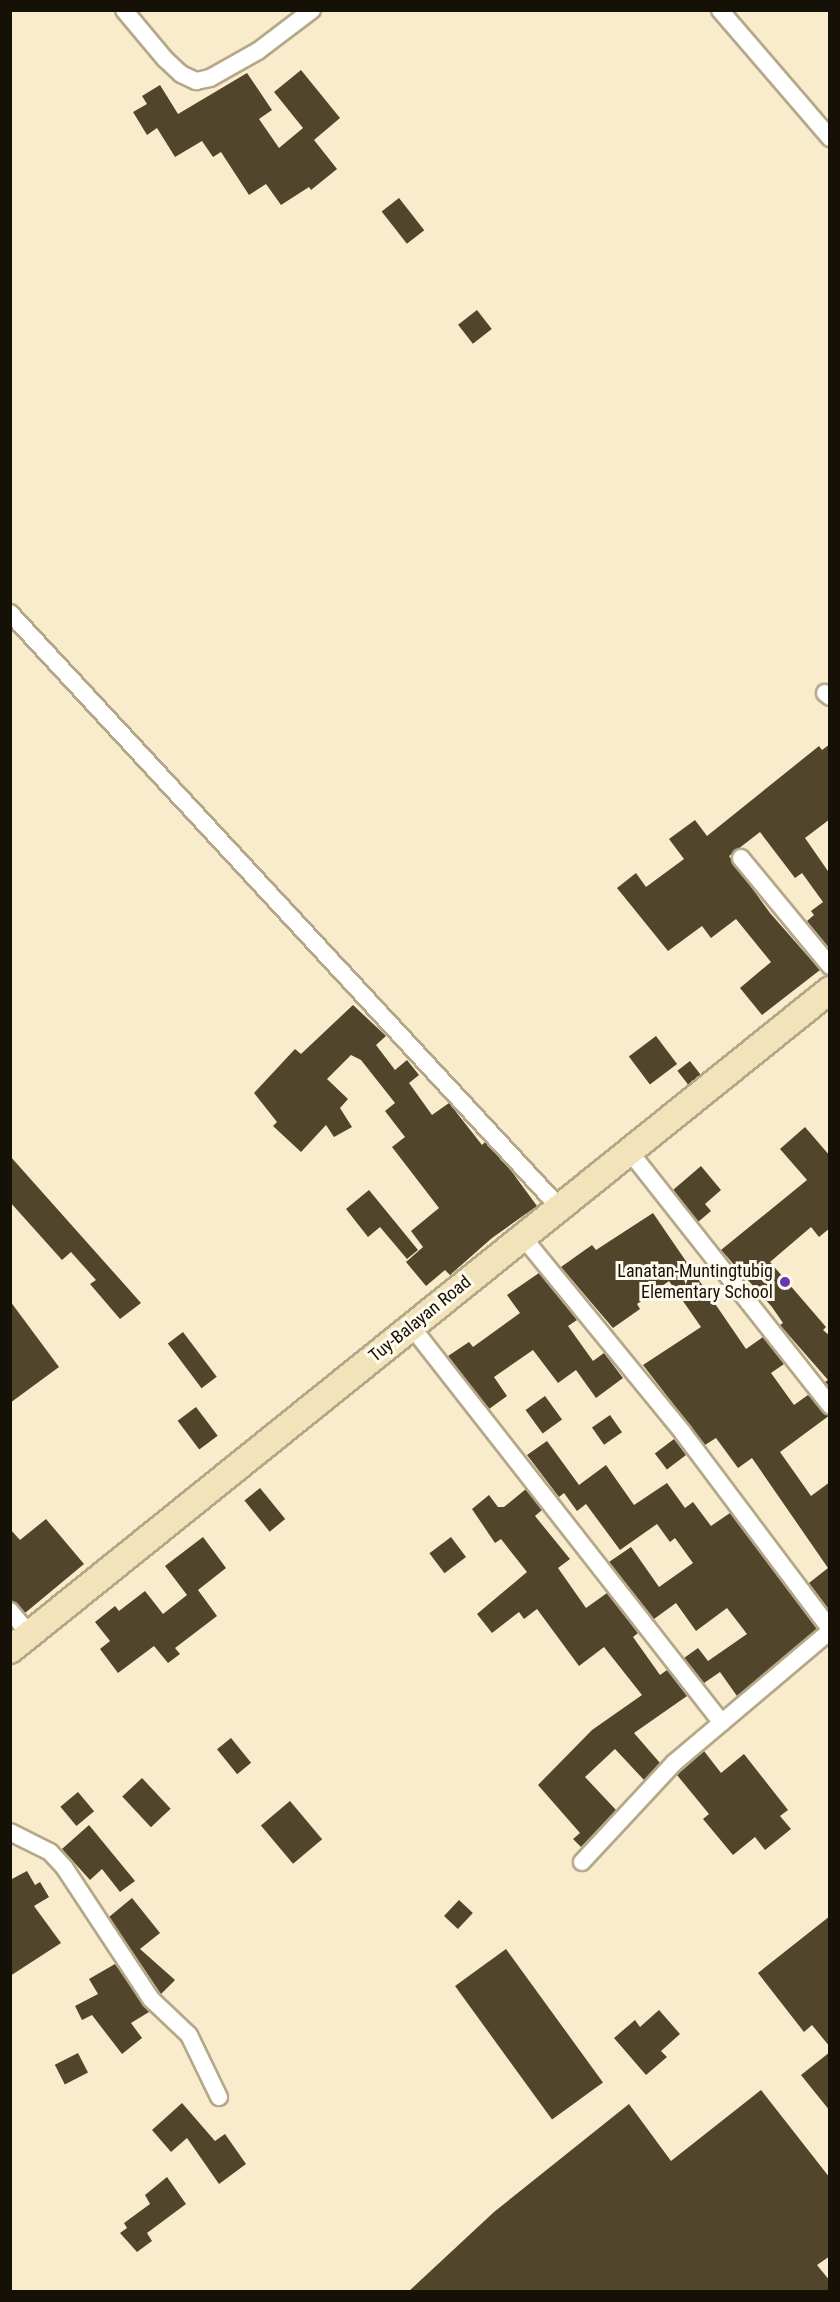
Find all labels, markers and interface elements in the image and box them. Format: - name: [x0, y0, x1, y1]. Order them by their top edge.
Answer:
- place label: Lanatan-Muntingtubig Elementary School: [617, 1261, 773, 1304]
- street label: Tuy-Balayan Road: [365, 1271, 475, 1367]
- marker: Lanatan-Muntingtubig Elementary School: [778, 1275, 792, 1289]

